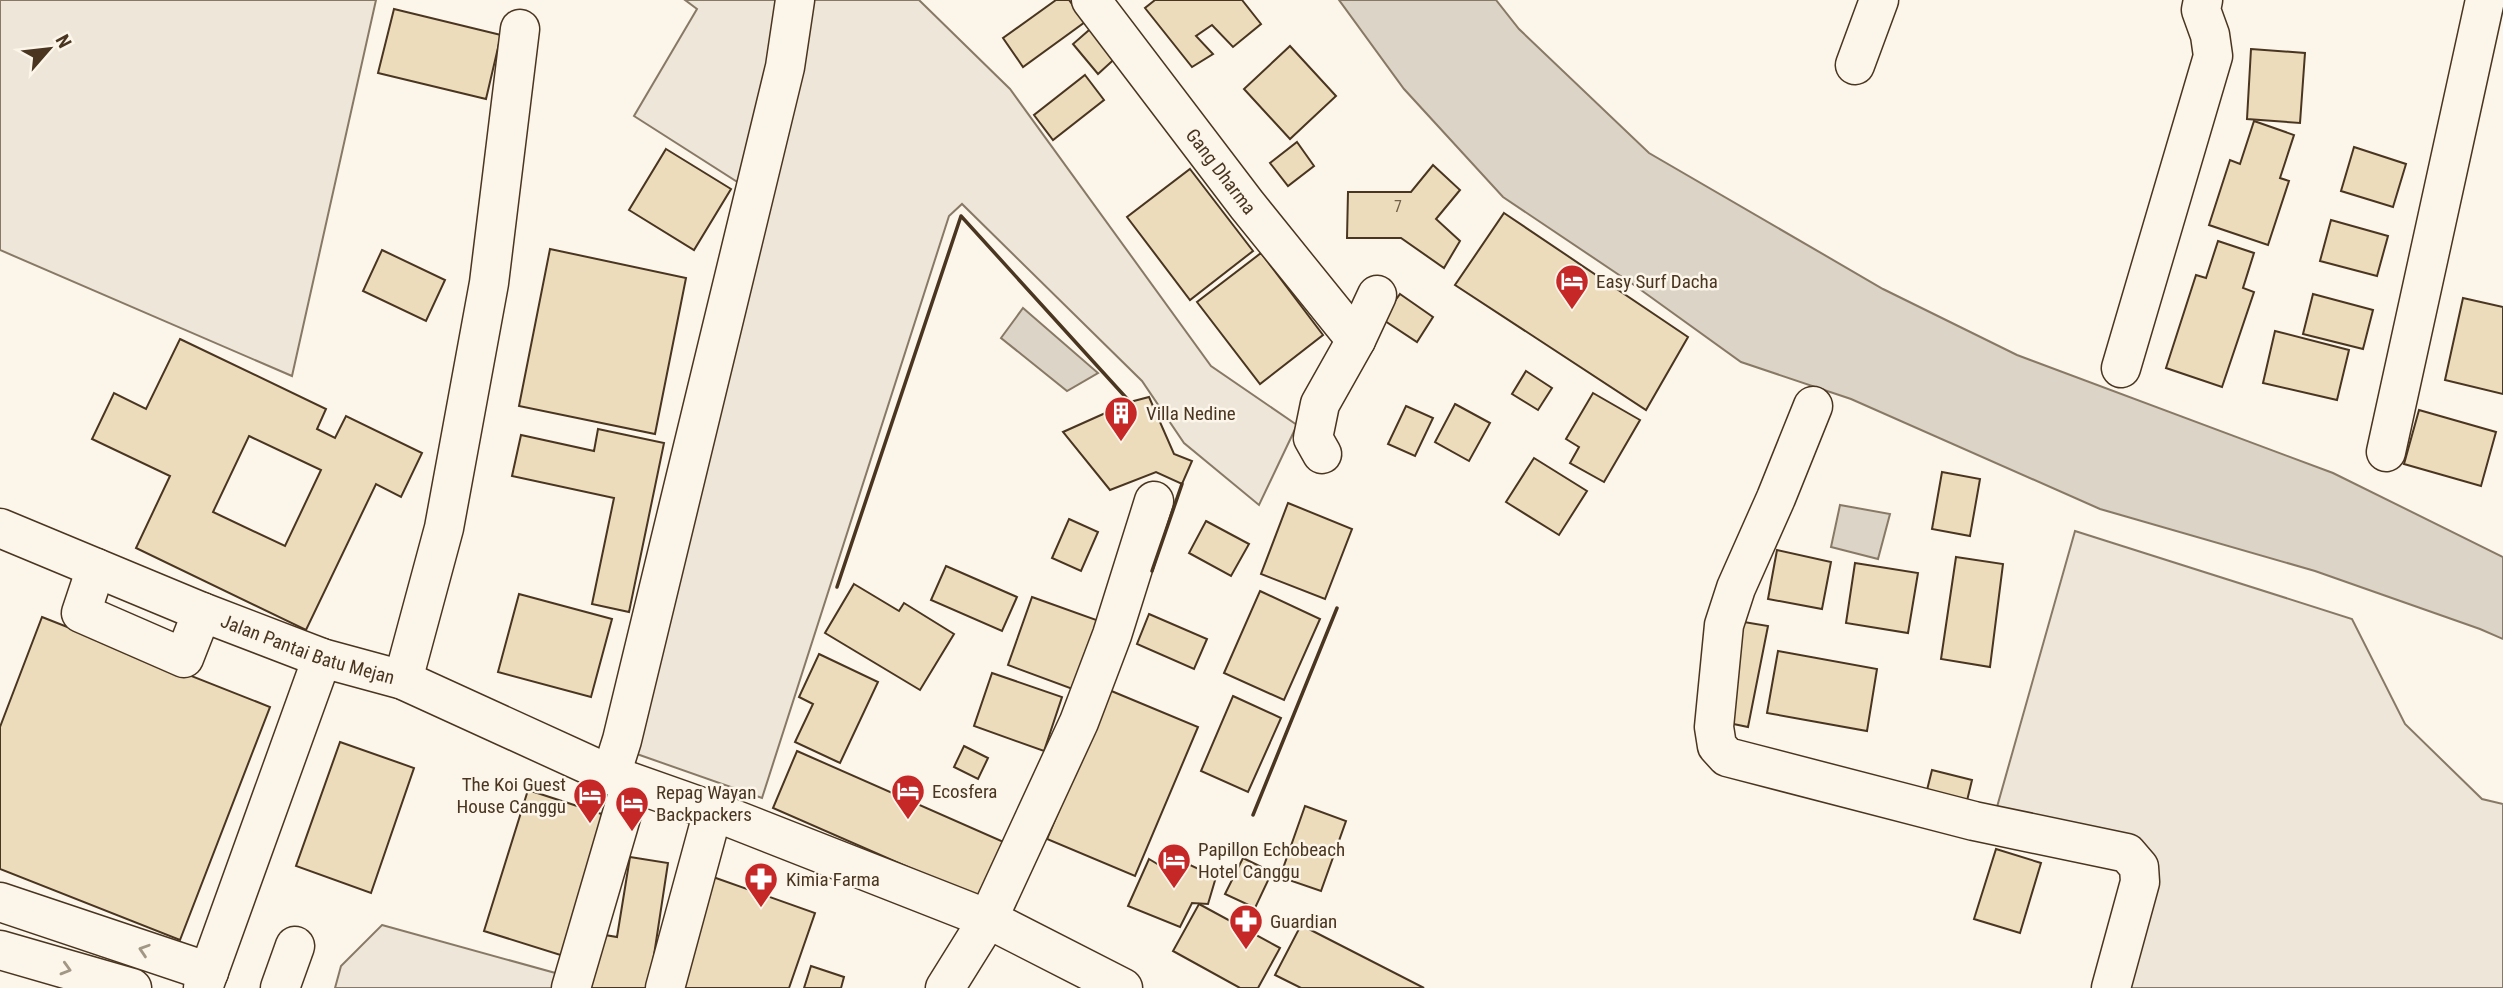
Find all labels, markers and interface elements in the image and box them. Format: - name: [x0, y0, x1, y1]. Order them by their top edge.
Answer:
- north arrow: [14, 14, 84, 84]
- text: N: [51, 31, 76, 52]
- street label: Gang Dharma: [1181, 124, 1261, 219]
- house number: 7: [1394, 197, 1402, 216]
- hotel icon: Easy Surf Dacha: [1553, 262, 1591, 311]
- place label: Easy Surf Dacha: [1596, 270, 1718, 293]
- building icon: Villa Nedine: [1102, 394, 1140, 443]
- place label: Villa Nedine: [1146, 402, 1236, 425]
- street label: Jalan Pantai Batu Mejan: [217, 609, 397, 689]
- hotel icon: Ecosfera: [889, 772, 927, 821]
- place label: The Koi Guest House Canggu: [457, 773, 566, 818]
- hotel icon: The Koi Guest House Canggu: [571, 776, 609, 825]
- place label: Ecosfera: [932, 780, 997, 803]
- place label: Repag Wayan Backpackers: [656, 781, 756, 826]
- hotel icon: Repag Wayan Backpackers: [613, 784, 651, 833]
- place label: Papillon Echobeach Hotel Canggu: [1198, 838, 1345, 883]
- hotel icon: Papillon Echobeach Hotel Canggu: [1155, 841, 1193, 890]
- pharmacy icon: Kimia Farma: [742, 860, 780, 909]
- place label: Kimia Farma: [786, 868, 880, 891]
- pharmacy icon: Guardian: [1227, 902, 1265, 951]
- place label: Guardian: [1270, 910, 1337, 933]
- one-way arrow: [139, 944, 151, 958]
- one-way arrow: [59, 960, 71, 975]

